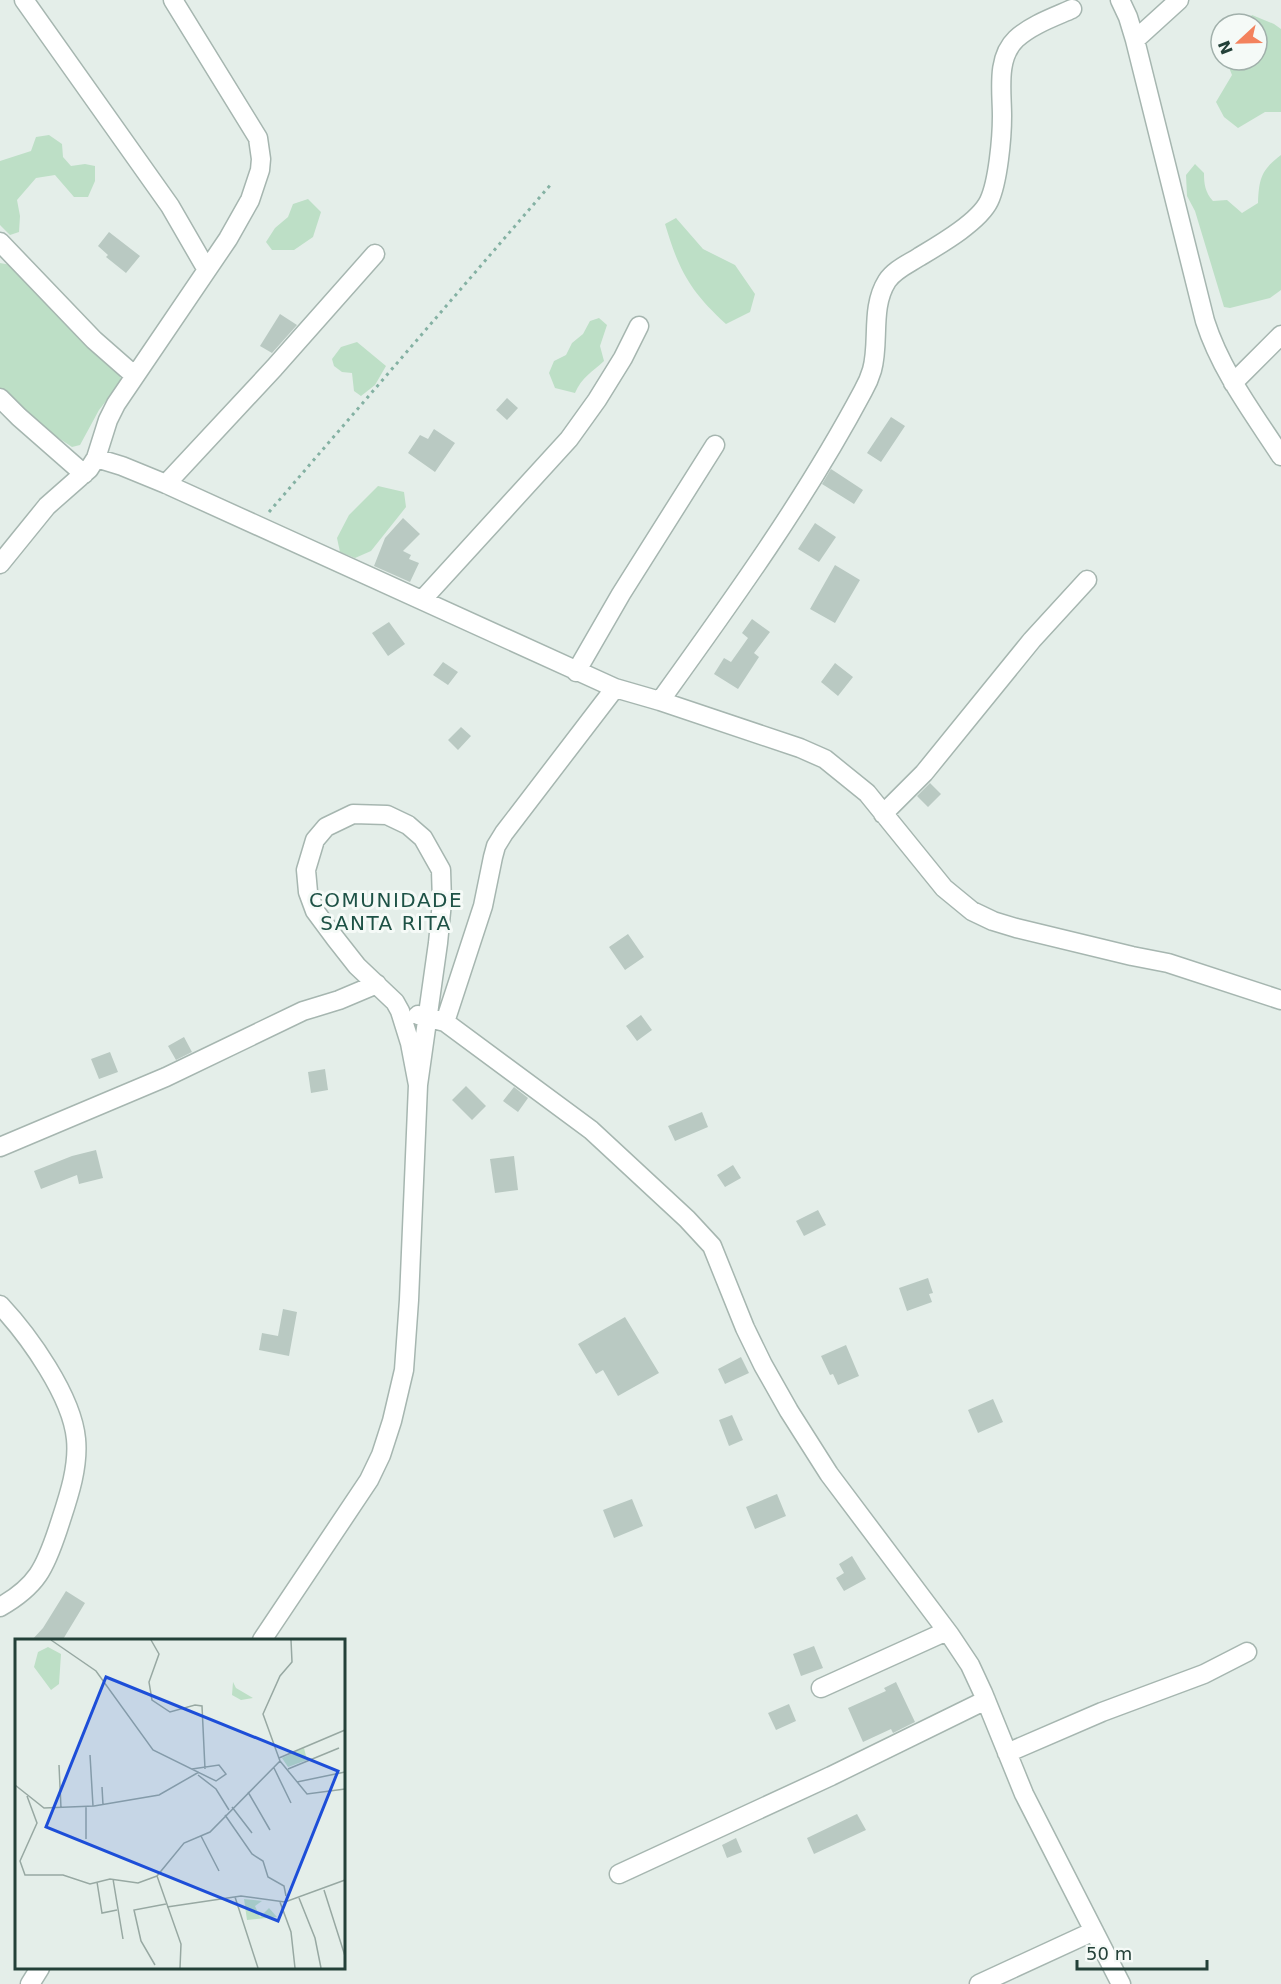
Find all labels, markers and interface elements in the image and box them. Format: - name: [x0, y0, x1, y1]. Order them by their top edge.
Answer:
- north arrow: [1209, 12, 1269, 72]
- text: N: [1214, 38, 1237, 57]
- district label: COMUNIDADE SANTA RITA: [309, 888, 463, 935]
- inset map: [15, 1639, 345, 1969]
- scale bar: [1077, 1933, 1208, 1971]
- text: 50 m: [1086, 1943, 1132, 1964]

